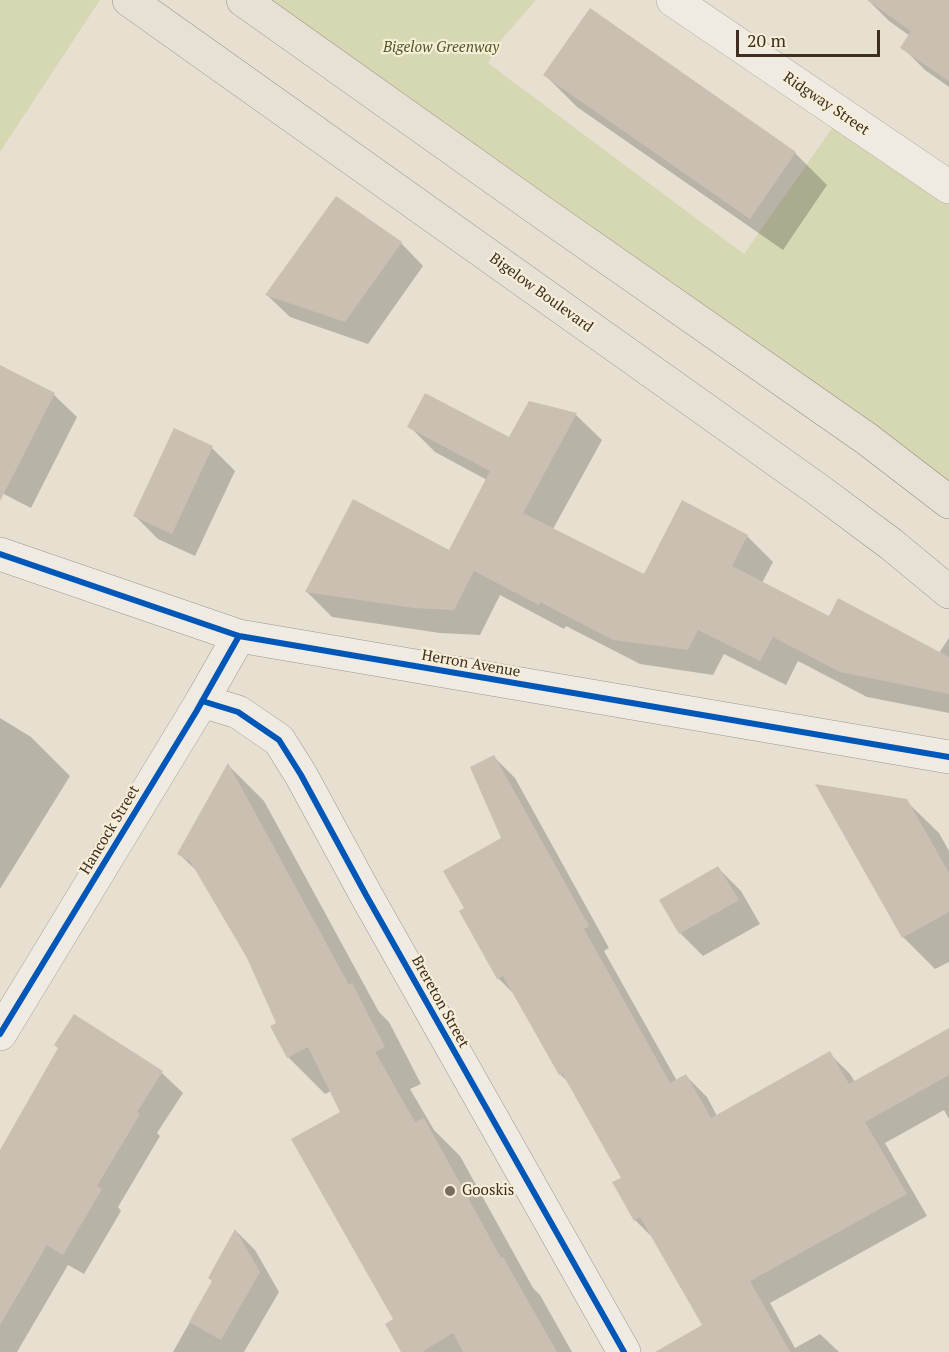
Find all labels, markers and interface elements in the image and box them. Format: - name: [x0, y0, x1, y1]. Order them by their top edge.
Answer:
- scale bar: [739, 18, 883, 56]
- text: 20 m: [747, 28, 786, 52]
- park label: Bigelow Greenway: [383, 39, 499, 57]
- street label: Ridgway Street: [780, 69, 872, 139]
- street label: Bigelow Boulevard: [486, 249, 596, 337]
- street label: Herron Avenue: [420, 646, 522, 682]
- street label: Hancock Street: [76, 782, 144, 878]
- street label: Brereton Street: [407, 953, 473, 1051]
- place label: Gooskis: [462, 1182, 514, 1200]
- marker: Gooskis: [443, 1184, 457, 1198]

